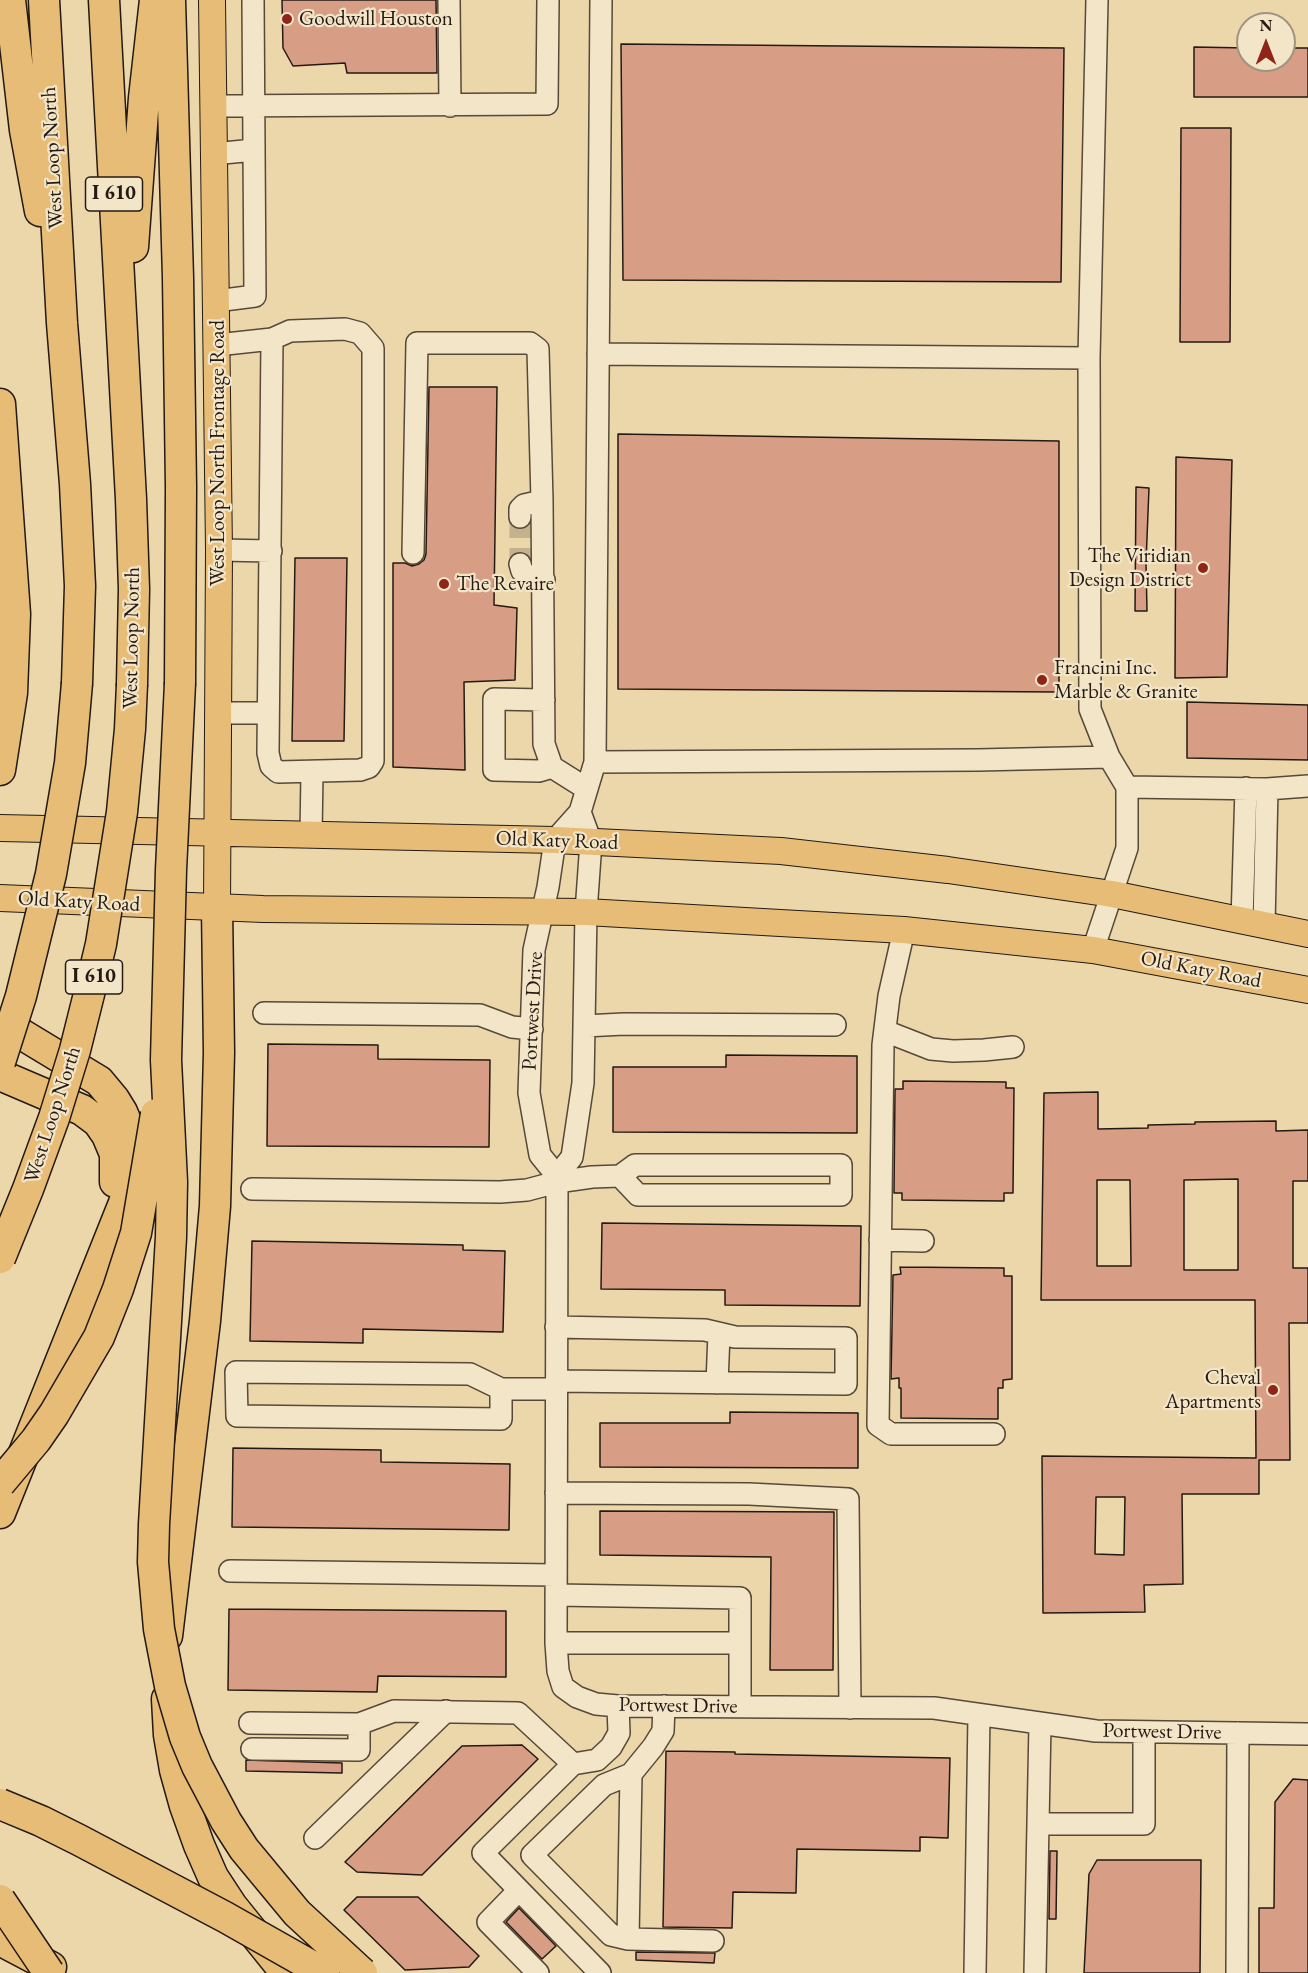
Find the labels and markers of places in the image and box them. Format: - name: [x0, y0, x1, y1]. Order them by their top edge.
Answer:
- place label: Goodwill Houston: [299, 6, 453, 32]
- marker: Goodwill Houston: [280, 12, 294, 26]
- place label: The Viridian Design District: [1069, 543, 1191, 593]
- marker: The Viridian Design District: [1196, 561, 1210, 575]
- place label: The Revaire: [456, 571, 554, 597]
- marker: The Revaire: [437, 577, 451, 591]
- place label: Francini Inc. Marble & Granite: [1054, 655, 1198, 705]
- marker: Francini Inc. Marble & Granite: [1035, 673, 1049, 687]
- place label: Cheval Apartments: [1165, 1365, 1261, 1415]
- marker: Cheval Apartments: [1266, 1383, 1280, 1397]

